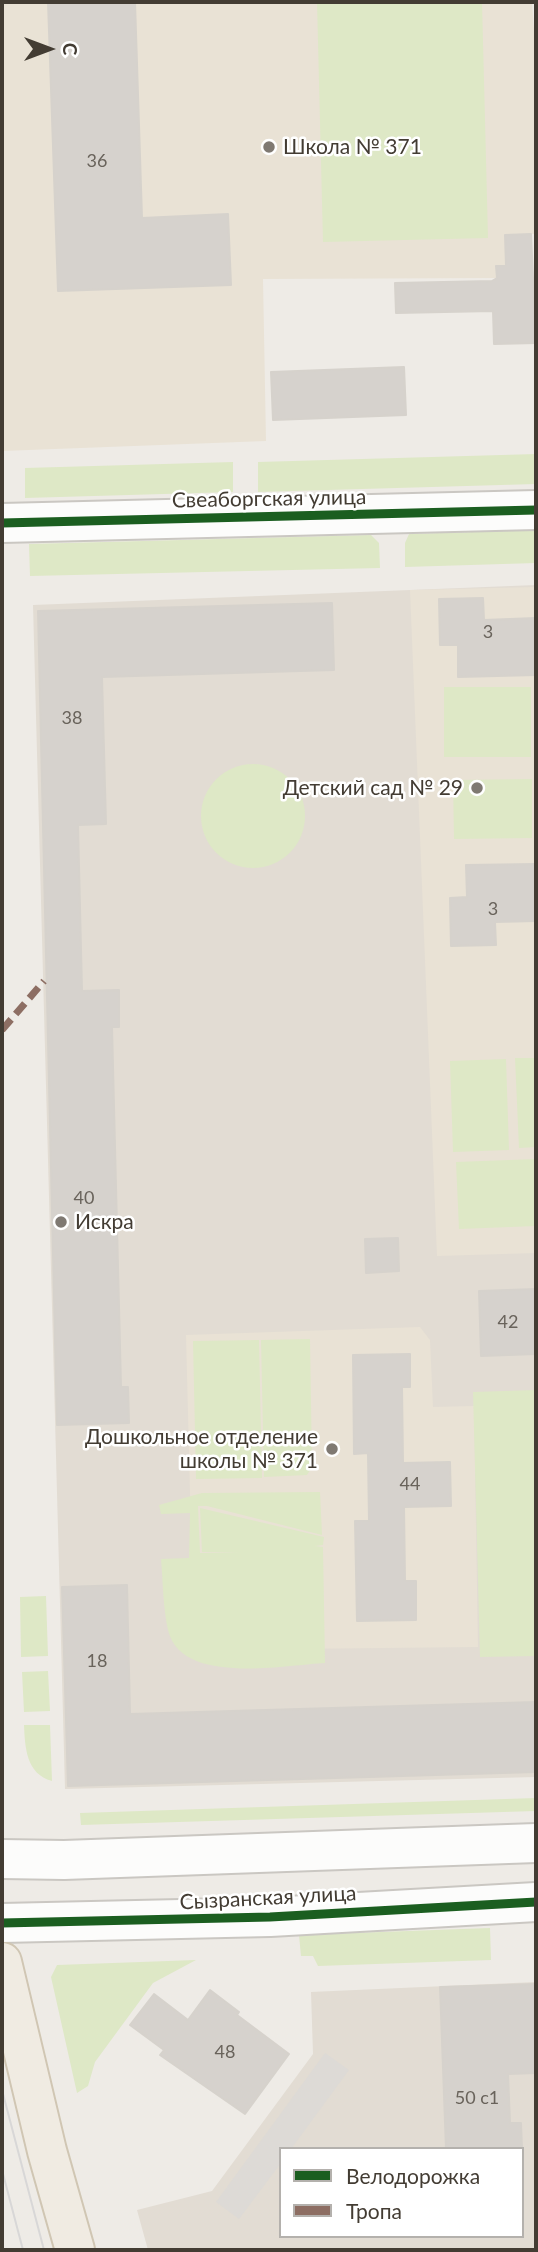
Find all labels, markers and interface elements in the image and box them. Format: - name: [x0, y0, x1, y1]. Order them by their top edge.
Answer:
- north arrow: [14, 14, 84, 84]
- text: С: [59, 43, 82, 55]
- place label: Школа № 371: [283, 134, 422, 160]
- marker: Школа № 371: [261, 139, 277, 155]
- house number: 36: [87, 150, 107, 172]
- street label: Свеаборгская улица: [172, 485, 366, 513]
- house number: 3: [483, 621, 493, 643]
- house number: 38: [62, 707, 82, 729]
- place label: Детский сад № 29: [283, 775, 463, 801]
- marker: Детский сад № 29: [469, 780, 485, 796]
- house number: 3: [488, 898, 498, 920]
- house number: 40: [74, 1187, 94, 1209]
- place label: Искра: [75, 1209, 134, 1235]
- marker: Искра: [53, 1214, 69, 1230]
- house number: 42: [498, 1311, 518, 1333]
- place label: Дошкольное отделение школы № 371: [85, 1424, 318, 1474]
- marker: Дошкольное отделение школы № 371: [324, 1441, 340, 1457]
- house number: 44: [400, 1473, 420, 1495]
- house number: 18: [87, 1650, 107, 1672]
- street label: Сызранская улица: [179, 1881, 357, 1915]
- house number: 48: [215, 2041, 235, 2063]
- house number: 50 с1: [455, 2087, 499, 2109]
- legend: [279, 2147, 524, 2238]
- text: Велодорожка: [346, 2163, 480, 2188]
- text: Тропа: [346, 2198, 402, 2223]

